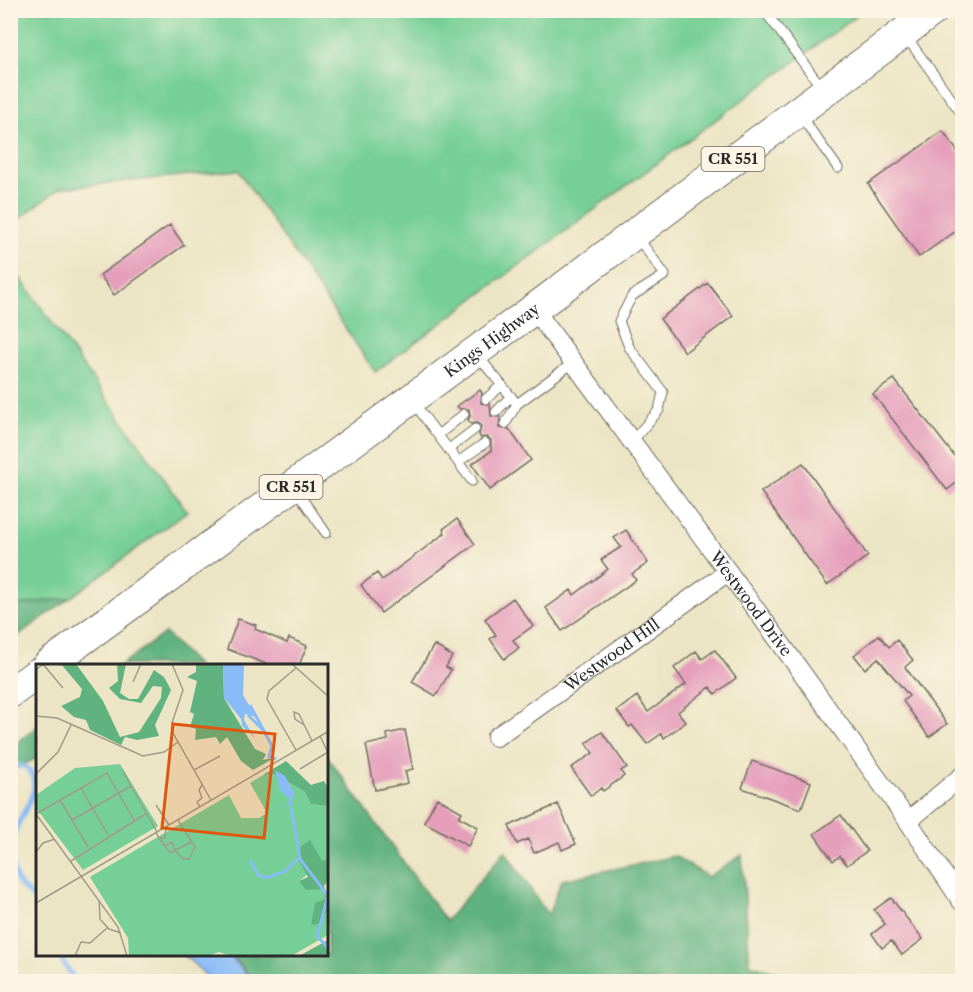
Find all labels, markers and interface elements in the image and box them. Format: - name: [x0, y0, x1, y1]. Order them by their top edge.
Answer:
- road number: CR 551: [702, 147, 764, 171]
- street label: Kings Highway: [440, 298, 544, 382]
- road number: CR 551: [260, 475, 322, 499]
- street label: Westwood Drive: [705, 546, 797, 660]
- street label: Westwood Hill: [559, 614, 663, 696]
- inset map: [36, 664, 328, 956]

